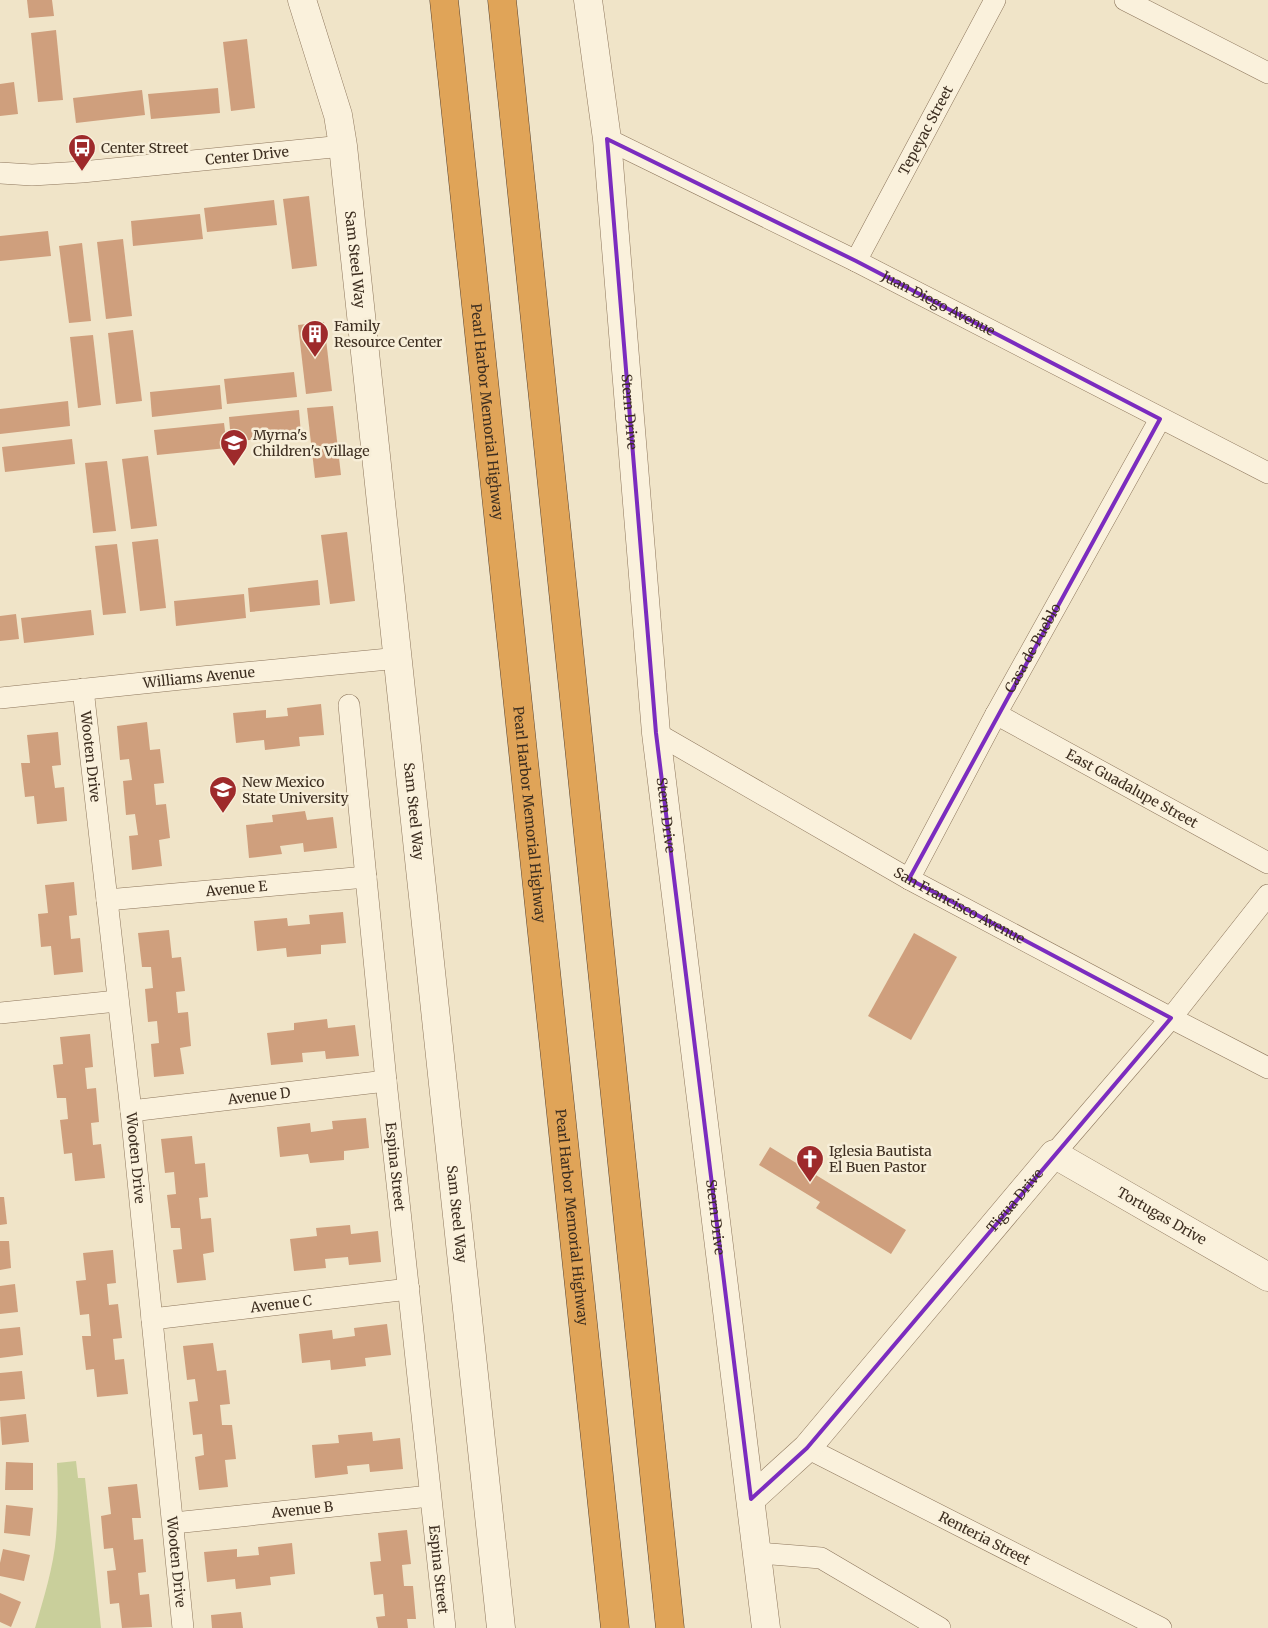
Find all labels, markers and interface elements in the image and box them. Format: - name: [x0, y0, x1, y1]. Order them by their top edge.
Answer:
- street label: Tepeyac Street: [894, 82, 957, 178]
- bus stop icon: Center Street: [67, 133, 97, 172]
- place label: Center Street: [101, 139, 189, 157]
- street label: Center Drive: [204, 142, 290, 169]
- street label: Sam Steel Way: [341, 210, 369, 310]
- street label: Juan Diego Avenue: [878, 266, 998, 340]
- street label: Pearl Harbor Memorial Highway: [467, 303, 508, 522]
- place label: Family Resource Center: [334, 317, 442, 351]
- building icon: Family Resource Center: [300, 319, 330, 358]
- street label: Stern Drive: [617, 373, 642, 450]
- place label: Myrna's Children's Village: [253, 426, 369, 460]
- school or university icon: Myrna's Children's Village: [219, 428, 249, 467]
- street label: Casa de Pueblo: [1001, 600, 1065, 696]
- street label: Williams Avenue: [141, 663, 256, 692]
- street label: Pearl Harbor Memorial Highway: [509, 705, 550, 925]
- street label: Wooten Drive: [76, 709, 105, 803]
- street label: East Guadalupe Street: [1063, 745, 1202, 832]
- street label: Sam Steel Way: [400, 762, 428, 862]
- place label: New Mexico State University: [242, 773, 350, 807]
- school or university icon: New Mexico State University: [208, 775, 238, 814]
- street label: Stern Drive: [653, 776, 680, 854]
- street label: San Francisco Avenue: [891, 863, 1028, 948]
- street label: Avenue E: [204, 877, 268, 900]
- street label: Avenue D: [226, 1083, 292, 1109]
- street label: Pearl Harbor Memorial Highway: [552, 1108, 592, 1327]
- street label: Wooten Drive: [122, 1111, 149, 1204]
- street label: Espina Street: [382, 1121, 409, 1213]
- place label: Iglesia Bautista El Buen Pastor: [829, 1142, 932, 1176]
- church icon: Iglesia Bautista El Buen Pastor: [795, 1144, 825, 1183]
- street label: Sam Steel Way: [443, 1164, 471, 1265]
- street label: Tigua Drive: [983, 1165, 1047, 1236]
- street label: Stern Drive: [702, 1178, 729, 1256]
- street label: Tortugas Drive: [1114, 1183, 1210, 1249]
- street label: Avenue C: [248, 1291, 313, 1317]
- street label: Avenue B: [270, 1497, 334, 1522]
- street label: Renteria Street: [936, 1507, 1034, 1569]
- street label: Wooten Drive: [163, 1515, 190, 1608]
- street label: Espina Street: [425, 1524, 452, 1615]

